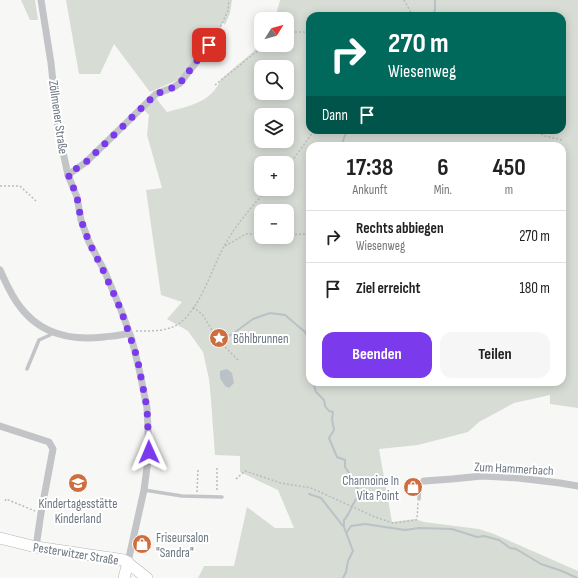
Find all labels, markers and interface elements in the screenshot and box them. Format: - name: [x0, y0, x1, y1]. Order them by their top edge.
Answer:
- north arrow: [254, 12, 294, 52]
- map controls: [254, 12, 294, 244]
- text: 270 m: [388, 27, 449, 60]
- pin: [192, 28, 226, 62]
- icon: right: [322, 28, 374, 80]
- icon: arrive: [198, 34, 220, 56]
- button: search: [254, 60, 294, 100]
- text: Wiesenweg: [388, 61, 456, 82]
- street label: Zöllmener Straße: [45, 79, 71, 155]
- icon: arrive: [356, 104, 378, 126]
- text: Dann: [322, 106, 348, 125]
- button: layers: [254, 108, 294, 148]
- text: 17:38: [346, 153, 393, 182]
- text: 6: [437, 153, 449, 182]
- text: 450: [492, 153, 526, 182]
- button: +: [254, 156, 294, 196]
- text: Ankunft: [352, 182, 387, 198]
- text: Min.: [434, 182, 452, 198]
- text: m: [505, 182, 513, 198]
- button: −: [254, 204, 294, 244]
- text: Rechts abbiegen: [356, 219, 444, 238]
- icon: right: [322, 226, 344, 248]
- text: 270 m: [519, 227, 550, 246]
- text: Wiesenweg: [356, 238, 405, 254]
- icon: arrive: [322, 278, 344, 300]
- text: Ziel erreicht: [356, 279, 420, 298]
- text: 180 m: [519, 279, 550, 298]
- place icon: Böhlbrunnen: [208, 327, 230, 349]
- place label: Böhlbrunnen: [233, 331, 289, 347]
- button: Beenden: [322, 332, 432, 378]
- button: Teilen: [440, 332, 550, 378]
- position arrow: [128, 431, 170, 473]
- street label: Zum Hammerbach: [474, 459, 554, 479]
- school or university icon: Kindertagesstätte Kinderland: [67, 472, 89, 494]
- place label: Channoine In Vita Point: [342, 473, 399, 504]
- shop icon: Channoine In Vita Point: [402, 476, 424, 498]
- place label: Kindertagesstätte Kinderland: [39, 496, 117, 527]
- place label: Friseursalon "Sandra": [156, 530, 209, 561]
- shop icon: Friseursalon "Sandra": [131, 533, 153, 555]
- street label: Pesterwitzer Straße: [32, 539, 120, 569]

